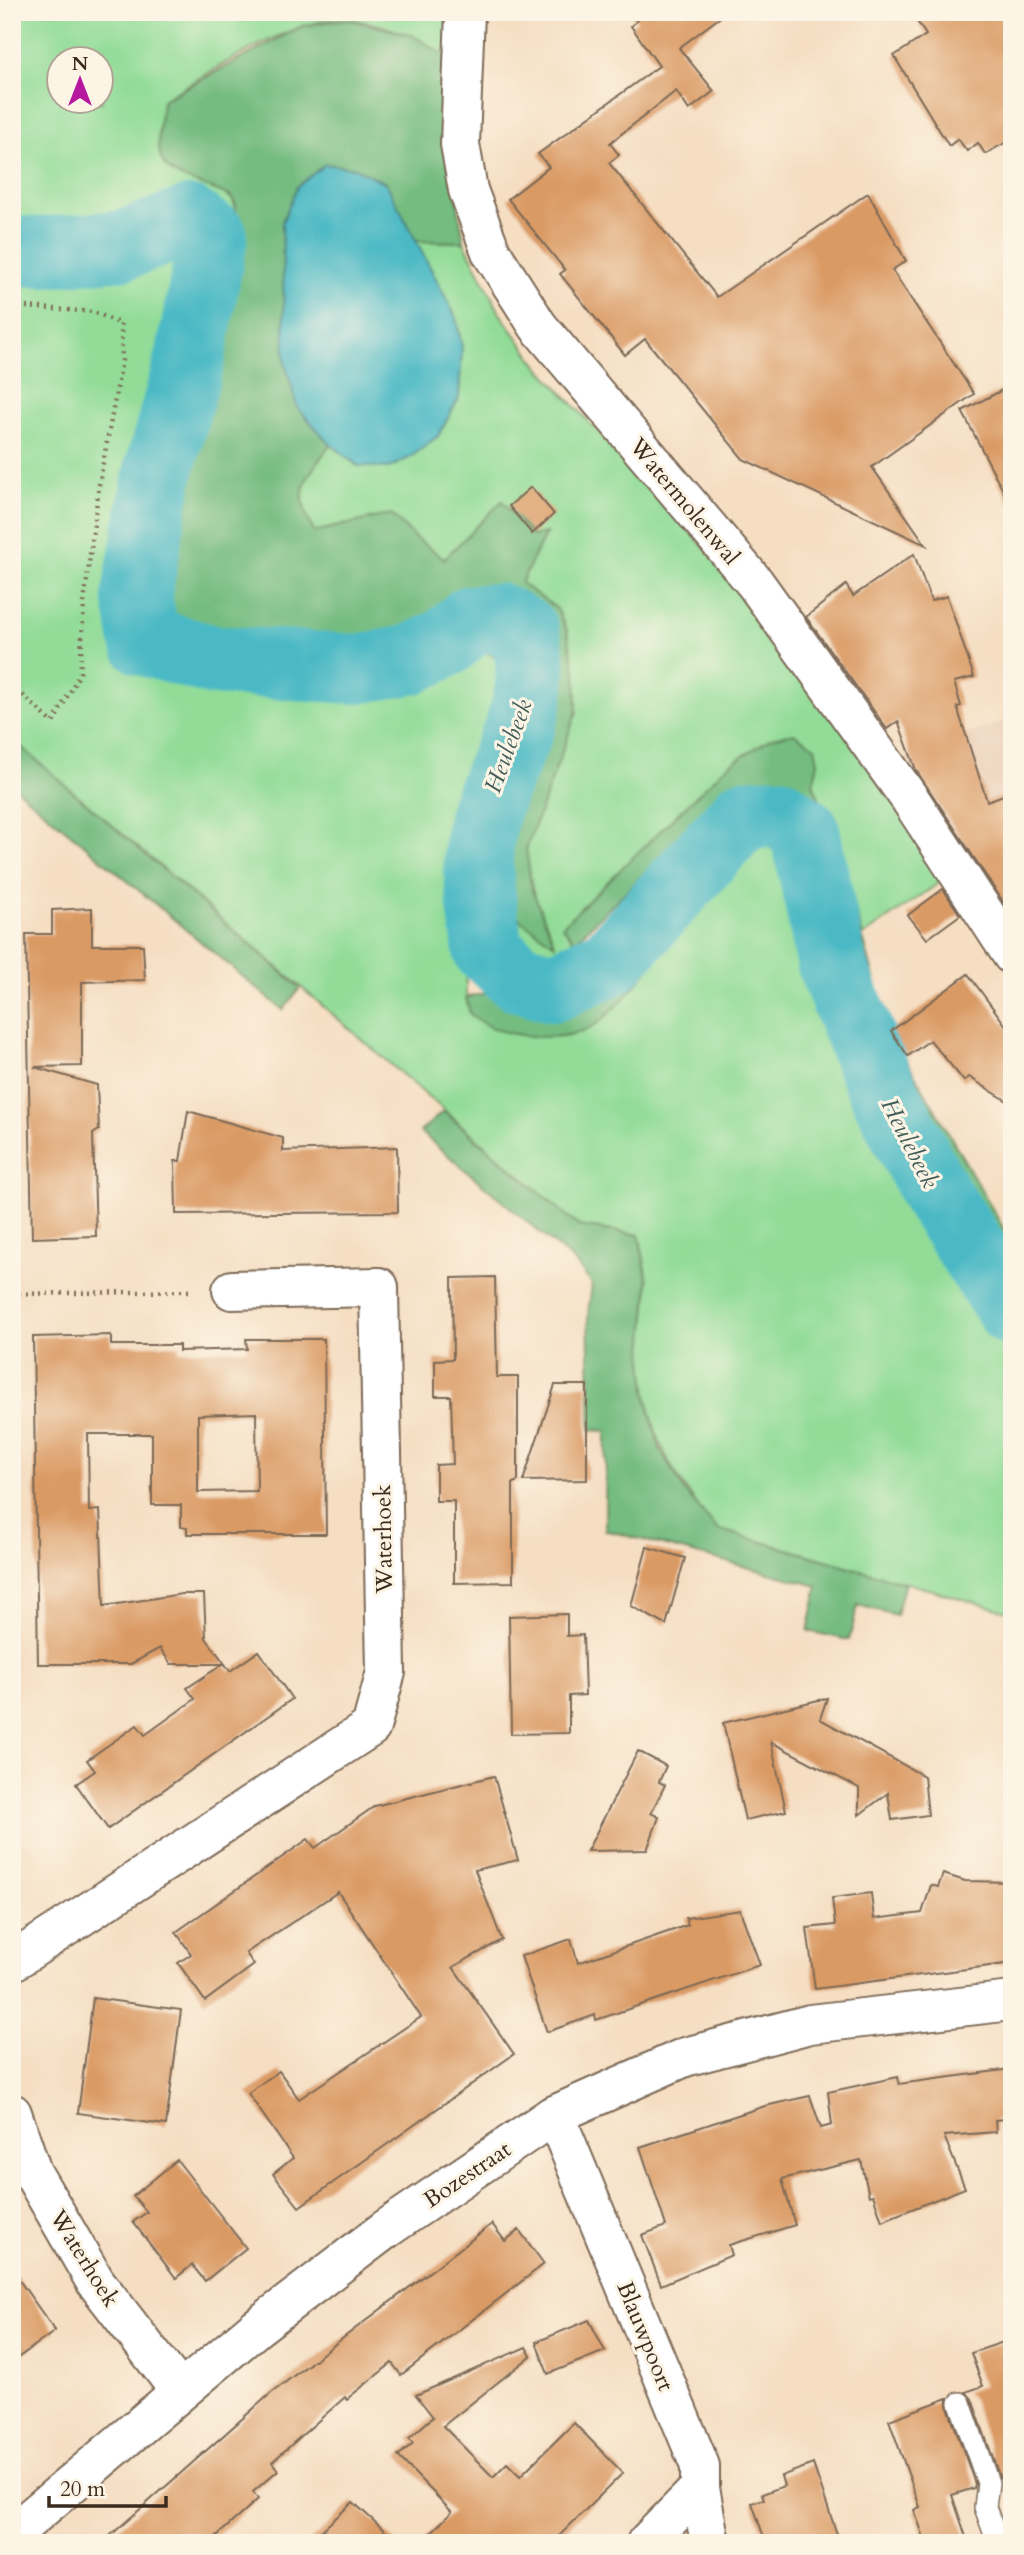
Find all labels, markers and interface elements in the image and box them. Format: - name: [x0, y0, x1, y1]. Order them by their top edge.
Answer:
- north arrow: [46, 46, 116, 116]
- text: N: [72, 51, 89, 77]
- street label: Watermolenwal: [622, 430, 747, 571]
- water label: Heulebeek: [476, 695, 541, 798]
- water label: Heulebeek: [873, 1092, 946, 1194]
- street label: Waterhoek: [367, 1483, 400, 1595]
- street label: Bozestraat: [417, 2134, 517, 2215]
- street label: Waterhoek: [42, 2203, 127, 2313]
- street label: Blauwpoort: [610, 2277, 681, 2395]
- scale bar: [49, 2464, 166, 2508]
- text: 20 m: [60, 2475, 105, 2504]

